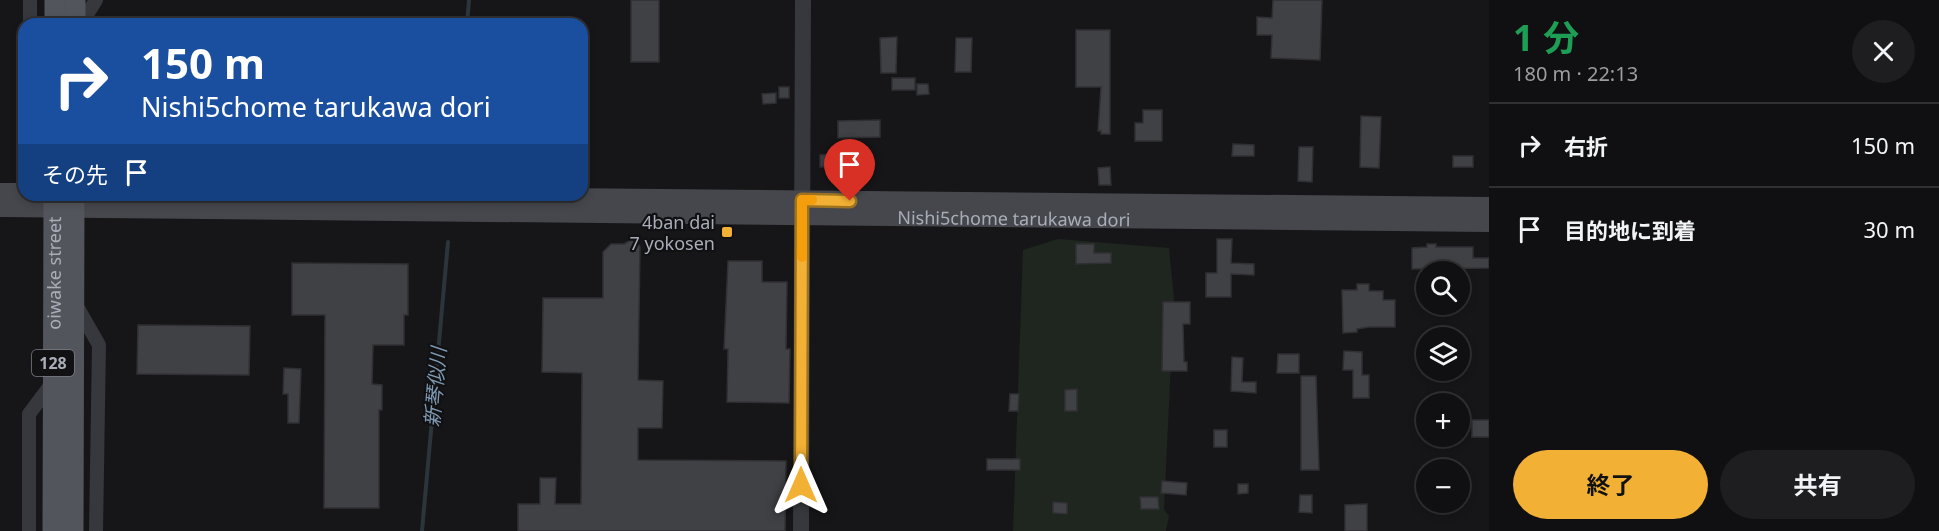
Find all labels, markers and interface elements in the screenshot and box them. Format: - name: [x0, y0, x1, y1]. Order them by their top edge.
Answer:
- text: 1 分: [1513, 13, 1579, 62]
- button: close: [1852, 20, 1915, 83]
- text: 150 m: [141, 34, 265, 91]
- icon: right: [42, 42, 120, 120]
- text: 180 m · 22:13: [1513, 60, 1638, 87]
- text: Nishi5chome tarukawa dori: [141, 88, 491, 125]
- icon: right: [1513, 129, 1546, 162]
- text: 150 m: [1851, 130, 1915, 160]
- text: 右折: [1564, 131, 1608, 161]
- pin: [824, 139, 875, 201]
- icon: arrive: [833, 148, 866, 181]
- icon: arrive: [120, 156, 153, 189]
- text: その先: [42, 159, 108, 189]
- street label: Nishi5chome tarukawa dori: [897, 205, 1131, 231]
- place label: 4ban dai 7 yokosen: [630, 210, 715, 255]
- icon: arrive: [1513, 213, 1546, 246]
- text: 30 m: [1864, 214, 1915, 244]
- text: 目的地に到着: [1564, 215, 1696, 245]
- street label: oiwake street: [42, 216, 66, 330]
- marker: 4ban dai 7 yokosen: [720, 225, 734, 239]
- map controls: [1416, 261, 1470, 513]
- button: search: [1416, 261, 1470, 315]
- button: layers: [1416, 327, 1470, 381]
- water label: 新琴似川: [418, 344, 452, 428]
- road number: 128: [32, 350, 74, 376]
- button: +: [1416, 393, 1470, 447]
- button: 終了: [1513, 450, 1708, 519]
- button: 共有: [1720, 450, 1915, 519]
- position arrow: [769, 453, 833, 517]
- button: −: [1416, 459, 1470, 513]

